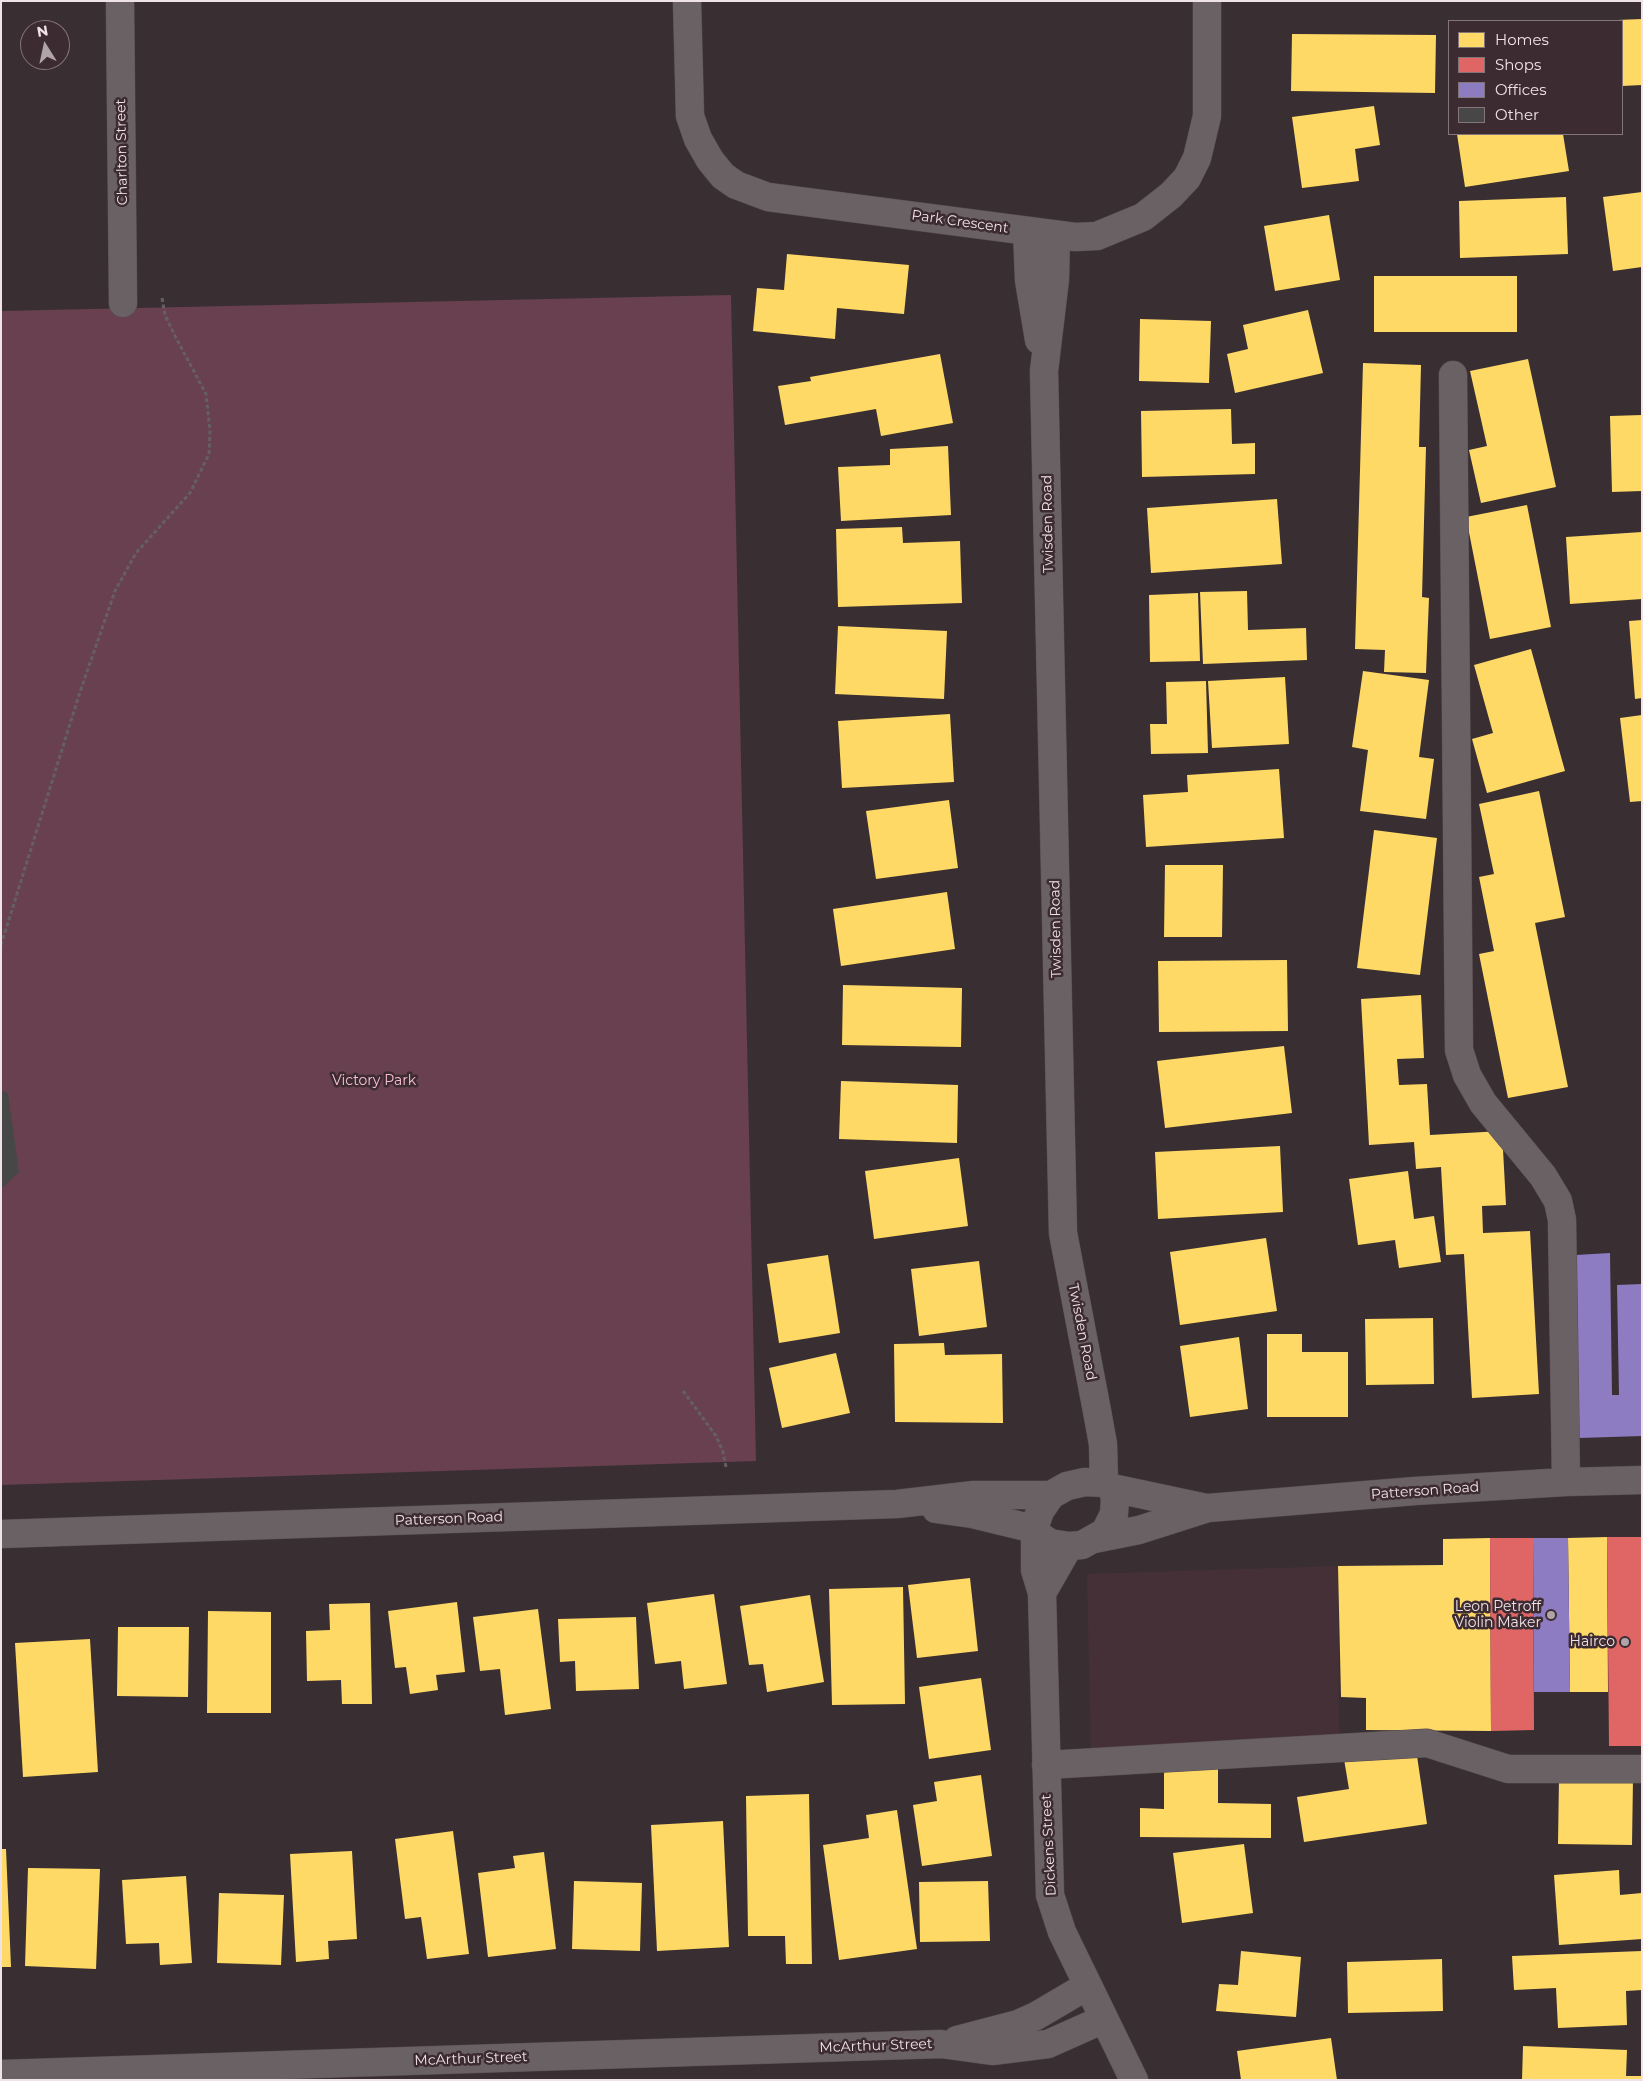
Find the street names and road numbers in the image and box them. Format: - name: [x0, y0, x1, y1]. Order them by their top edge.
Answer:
- street label: Charlton Street: [113, 99, 131, 205]
- street label: Park Crescent: [910, 207, 1010, 237]
- street label: Twisden Road: [1039, 475, 1057, 573]
- street label: Twisden Road: [1047, 880, 1065, 978]
- street label: Twisden Road: [1064, 1282, 1100, 1382]
- street label: Patterson Road: [1370, 1479, 1480, 1503]
- street label: Patterson Road: [395, 1509, 503, 1529]
- street label: Dickens Street: [1038, 1794, 1060, 1896]
- street label: McArthur Street: [819, 2036, 933, 2056]
- street label: McArthur Street: [414, 2049, 528, 2069]

